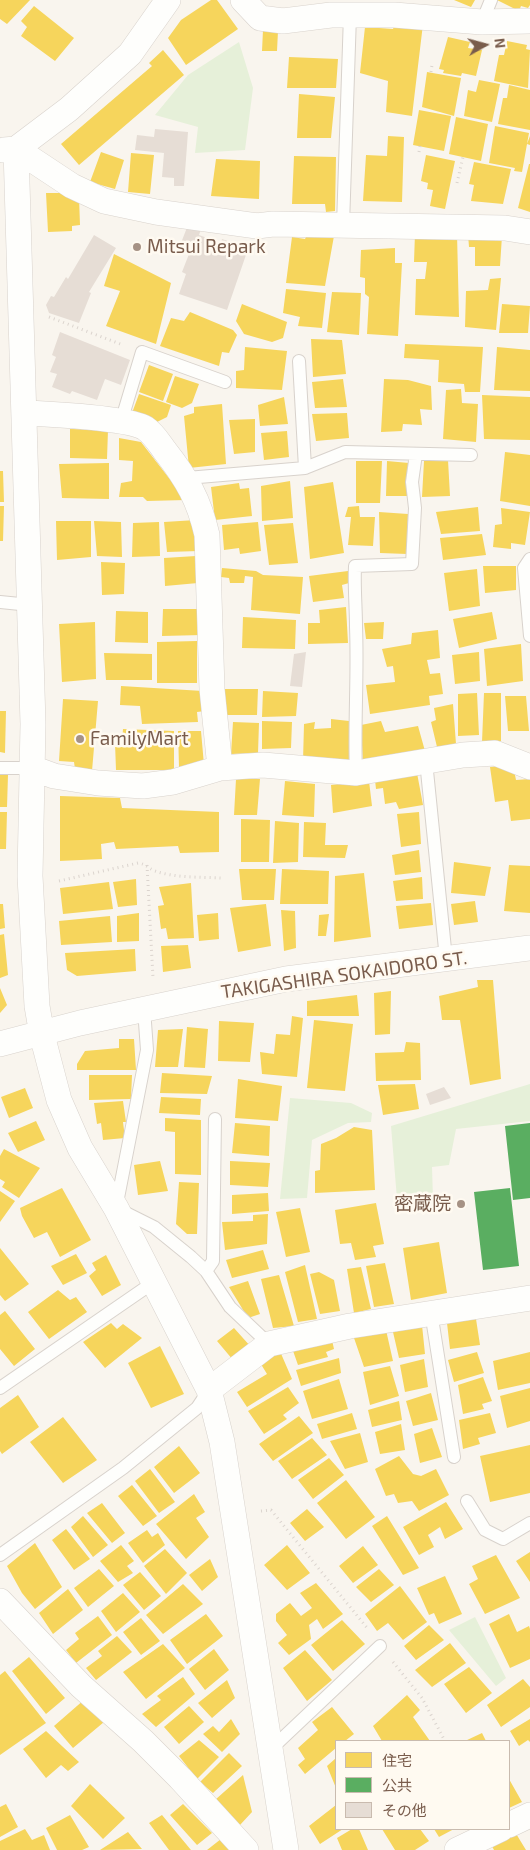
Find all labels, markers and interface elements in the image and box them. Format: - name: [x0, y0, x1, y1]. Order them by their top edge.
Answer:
- north arrow: [460, 20, 510, 70]
- text: N: [491, 37, 509, 49]
- place label: Mitsui Repark: [147, 236, 266, 258]
- marker: Mitsui Repark: [131, 241, 143, 253]
- place label: FamilyMart: [90, 728, 189, 750]
- marker: FamilyMart: [74, 733, 86, 745]
- street label: TAKIGASHIRA SOKAIDORO ST.: [220, 946, 468, 1004]
- place label: 密蔵院: [394, 1193, 451, 1215]
- marker: 密蔵院: [455, 1198, 467, 1210]
- legend: [335, 1740, 510, 1830]
- text: 住宅: [382, 1751, 412, 1769]
- text: 公共: [382, 1776, 412, 1794]
- text: その他: [382, 1801, 427, 1819]

